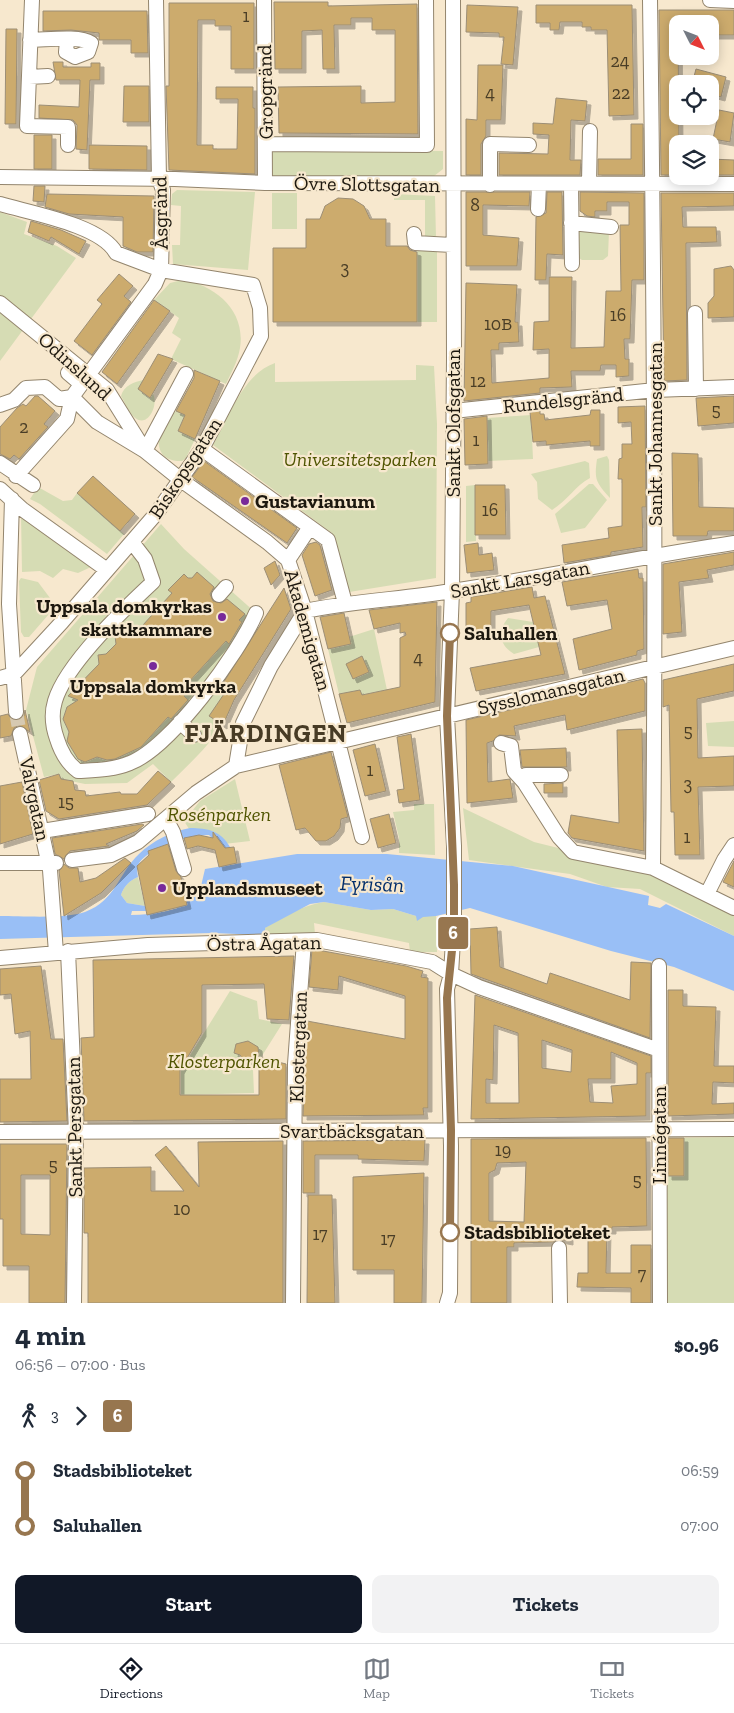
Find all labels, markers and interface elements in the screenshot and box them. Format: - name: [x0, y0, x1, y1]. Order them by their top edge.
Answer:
- house number: 1: [243, 5, 250, 27]
- north arrow: [669, 15, 719, 65]
- map controls: [669, 15, 719, 185]
- street label: Gropgränd: [252, 44, 278, 140]
- house number: 24: [611, 50, 630, 72]
- button: locate: [669, 75, 719, 125]
- house number: 4: [485, 82, 495, 104]
- house number: 22: [612, 82, 630, 104]
- button: layers: [669, 135, 719, 185]
- street label: Övre Slottsgatan: [294, 171, 441, 197]
- street label: Åsgränd: [147, 176, 173, 250]
- house number: 8: [470, 194, 480, 216]
- house number: 3: [341, 257, 350, 279]
- house number: 16: [610, 304, 626, 326]
- house number: 10B: [484, 313, 512, 335]
- street label: Odinslund: [33, 327, 117, 405]
- street label: Sankt Johannesgatan: [643, 342, 667, 526]
- street label: Sankt Olofsgatan: [441, 348, 465, 497]
- house number: 12: [470, 370, 486, 392]
- street label: Rundelsgränd: [502, 382, 624, 418]
- house number: 5: [711, 399, 721, 421]
- street label: Biskopsgatan: [143, 413, 227, 523]
- house number: 2: [19, 416, 29, 438]
- house number: 1: [473, 429, 480, 451]
- park label: Universitetsparken: [283, 447, 437, 471]
- place label: Gustavianum: [255, 489, 375, 513]
- marker: Gustavianum: [239, 495, 251, 507]
- house number: 16: [482, 499, 498, 521]
- street label: Sankt Larsgatan: [448, 555, 592, 603]
- street label: Akademigatan: [279, 566, 337, 694]
- place label: Uppsala domkyrkas skattkammare: [36, 594, 212, 641]
- marker: Uppsala domkyrkas skattkammare: [216, 611, 228, 623]
- place label: Saluhallen: [464, 621, 557, 645]
- marker: Saluhallen: [440, 623, 460, 643]
- house number: 4: [413, 647, 423, 669]
- marker: Uppsala domkyrka: [147, 660, 159, 672]
- street label: Sysslomansgatan: [475, 662, 627, 720]
- place label: Uppsala domkyrka: [70, 674, 236, 698]
- district label: FJÄRDINGEN: [185, 718, 347, 748]
- house number: 5: [683, 720, 693, 742]
- street label: Valvgatan: [14, 754, 56, 844]
- house number: 1: [367, 759, 374, 781]
- house number: 3: [684, 773, 693, 795]
- house number: 15: [58, 791, 74, 813]
- park label: Rosénparken: [167, 802, 271, 826]
- house number: 1: [684, 826, 691, 848]
- water label: Fyrisån: [340, 870, 405, 897]
- place label: Upplandsmuseet: [172, 876, 324, 900]
- marker: Upplandsmuseet: [156, 882, 168, 894]
- line badge: 6: [437, 917, 469, 949]
- text: 6: [448, 922, 458, 944]
- street label: Östra Ågatan: [207, 930, 322, 956]
- street label: Klostergatan: [284, 990, 312, 1103]
- park label: Klosterparken: [168, 1049, 280, 1073]
- street label: Sankt Persgatan: [61, 1056, 87, 1198]
- street label: Linnégatan: [647, 1085, 671, 1184]
- street label: Svartbäcksgatan: [280, 1119, 425, 1143]
- house number: 19: [495, 1139, 511, 1161]
- house number: 5: [48, 1154, 58, 1176]
- house number: 5: [632, 1169, 642, 1191]
- house number: 10: [173, 1198, 191, 1220]
- place label: Stadsbiblioteket: [464, 1220, 611, 1244]
- marker: Stadsbiblioteket: [440, 1222, 460, 1242]
- house number: 17: [312, 1223, 328, 1245]
- house number: 17: [380, 1228, 396, 1250]
- house number: 7: [638, 1263, 647, 1285]
- text: 4 min: [15, 1319, 86, 1352]
- text: $0.96: [674, 1334, 719, 1357]
- text: 06:56 – 07:00 · Bus: [15, 1355, 145, 1374]
- icon: walk: [15, 1402, 43, 1430]
- icon: forward: [67, 1402, 95, 1430]
- text: 6: [113, 1405, 122, 1427]
- text: 3: [51, 1406, 59, 1425]
- text: Stadsbiblioteket: [53, 1459, 192, 1482]
- text: 06:59: [681, 1461, 719, 1480]
- text: Saluhallen: [53, 1514, 142, 1537]
- text: 07:00: [680, 1516, 719, 1535]
- button: Start: [15, 1575, 362, 1633]
- button: Tickets: [372, 1575, 719, 1633]
- tab: Directions: [100, 1655, 163, 1702]
- tab: Map: [363, 1655, 391, 1702]
- tab: Tickets: [590, 1655, 634, 1702]

